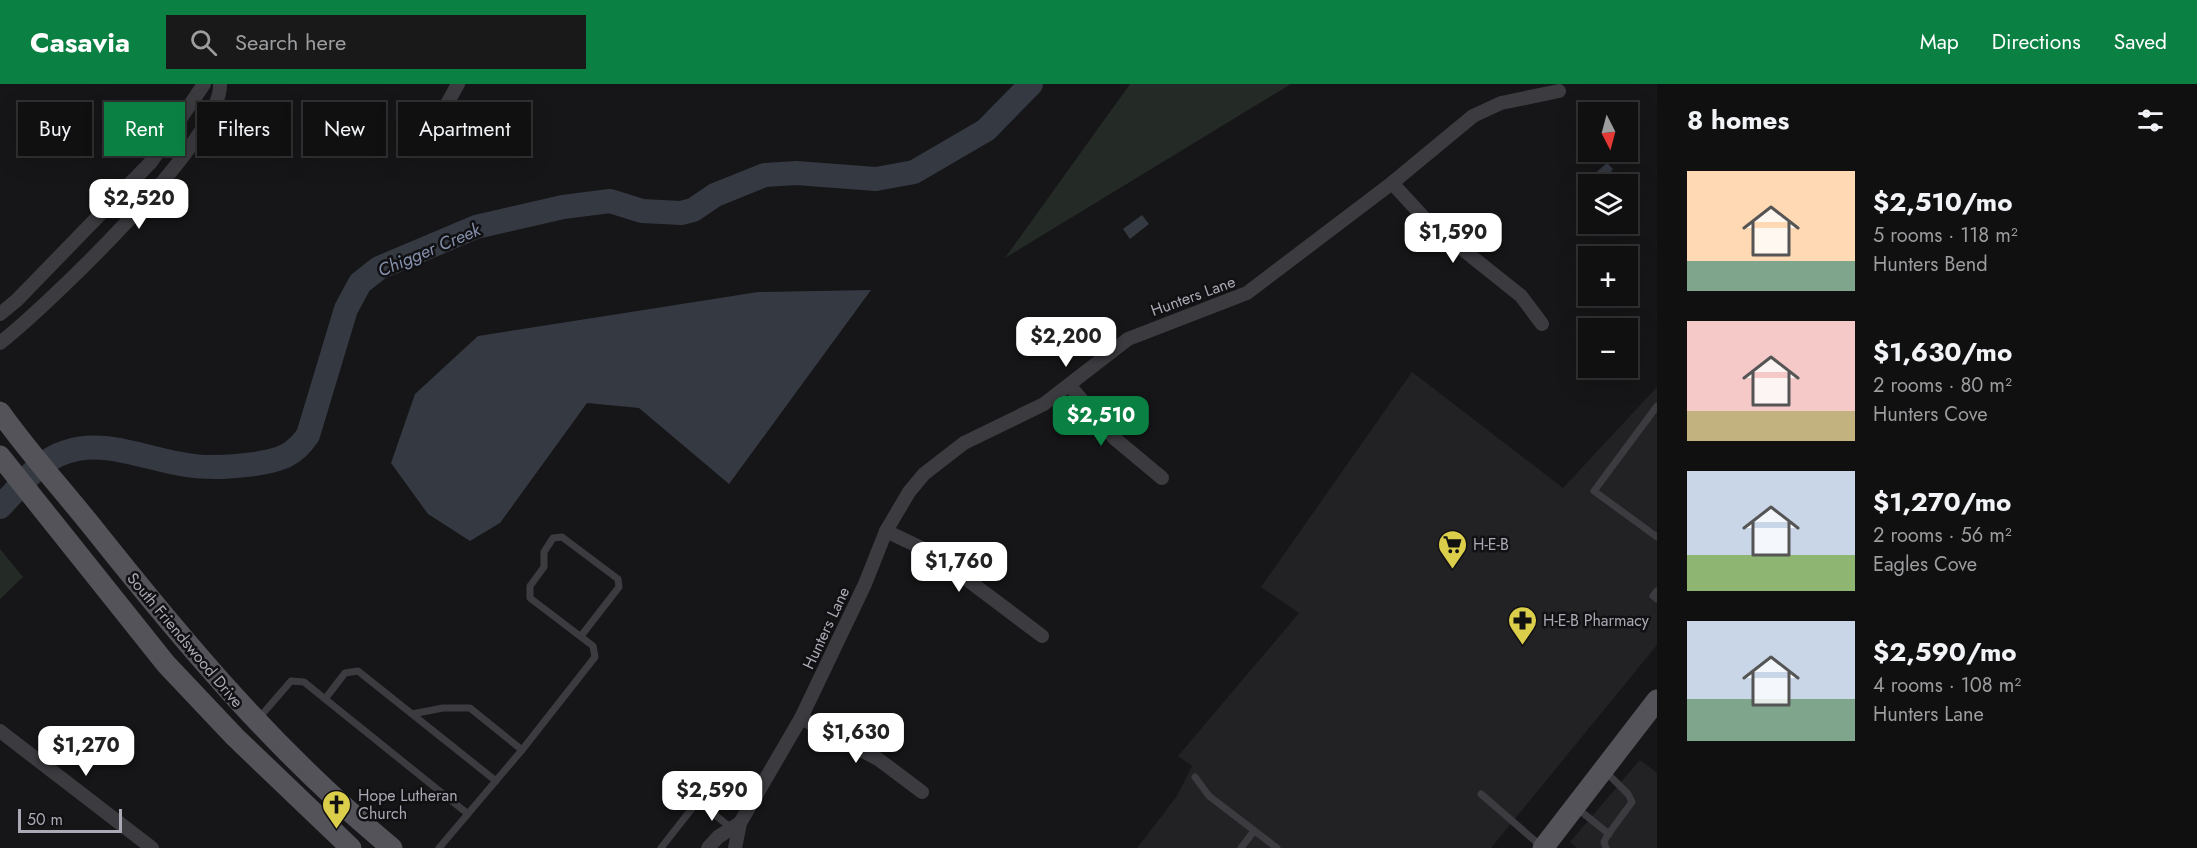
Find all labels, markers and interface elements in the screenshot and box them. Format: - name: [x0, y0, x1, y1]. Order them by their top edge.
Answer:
- search box: [166, 15, 586, 69]
- text: Casavia: [30, 22, 130, 63]
- icon: search: [187, 26, 220, 59]
- text: Search here: [235, 26, 346, 58]
- text: Map: [1920, 27, 1959, 57]
- text: Directions: [1992, 27, 2081, 57]
- text: Saved: [2114, 27, 2167, 57]
- text: 8 homes: [1687, 101, 1789, 139]
- chip: Buy: [18, 102, 92, 156]
- chip: Rent: [104, 102, 185, 156]
- chip: Filters: [197, 102, 291, 156]
- chip: New: [303, 102, 386, 156]
- chip: Apartment: [398, 102, 531, 156]
- north arrow: [1578, 102, 1638, 162]
- map controls: [1578, 102, 1638, 378]
- icon: filters: [2134, 104, 2167, 137]
- button: layers: [1578, 174, 1638, 234]
- pin: $2,520: [90, 179, 188, 230]
- text: $2,510/mo: [1873, 183, 2013, 221]
- text: $2,520: [103, 184, 175, 213]
- icon: home: [1735, 195, 1807, 267]
- pin: $1,590: [1404, 213, 1502, 264]
- water label: Chigger Creek: [374, 216, 486, 283]
- text: $1,590: [1419, 218, 1487, 247]
- text: 5 rooms · 118 m²: [1873, 221, 2018, 250]
- button: +: [1578, 246, 1638, 306]
- text: Hunters Bend: [1873, 250, 1988, 279]
- street label: Hunters Lane: [1147, 270, 1239, 322]
- pin: $2,200: [1017, 317, 1115, 368]
- button: −: [1578, 318, 1638, 378]
- text: $2,200: [1030, 322, 1102, 351]
- text: $1,630/mo: [1873, 333, 2012, 371]
- icon: home: [1735, 345, 1807, 417]
- text: 2 rooms · 80 m²: [1873, 371, 2012, 400]
- pin: $2,510: [1052, 396, 1150, 447]
- text: Hunters Cove: [1873, 400, 1987, 429]
- text: $2,510: [1067, 401, 1135, 430]
- text: $1,270/mo: [1873, 483, 2011, 521]
- icon: home: [1735, 495, 1807, 567]
- text: 2 rooms · 56 m²: [1873, 521, 2012, 550]
- supermarket icon: H-E-B: [1436, 528, 1468, 570]
- place label: H-E-B: [1473, 533, 1509, 556]
- pin: $1,760: [910, 542, 1008, 593]
- text: $1,760: [925, 547, 993, 576]
- text: Eagles Cove: [1873, 550, 1977, 579]
- street label: South Friendswood Drive: [122, 567, 248, 713]
- street label: Hunters Lane: [797, 583, 855, 673]
- pharmacy icon: H-E-B Pharmacy: [1506, 604, 1538, 646]
- place label: H-E-B Pharmacy: [1543, 609, 1650, 632]
- text: $2,590/mo: [1873, 633, 2017, 671]
- icon: home: [1735, 645, 1807, 717]
- text: 4 rooms · 108 m²: [1873, 671, 2021, 700]
- text: Hunters Lane: [1873, 700, 1984, 729]
- pin: $1,630: [807, 713, 905, 764]
- text: $1,630: [822, 718, 890, 747]
- pin: $1,270: [37, 726, 135, 777]
- text: $1,270: [52, 731, 120, 760]
- pin: $2,590: [663, 771, 761, 822]
- text: $2,590: [676, 776, 748, 805]
- place label: Hope Lutheran Church: [358, 784, 458, 825]
- church icon: Hope Lutheran Church: [321, 788, 353, 830]
- scale bar: [18, 806, 122, 834]
- text: 50 m: [27, 808, 63, 831]

